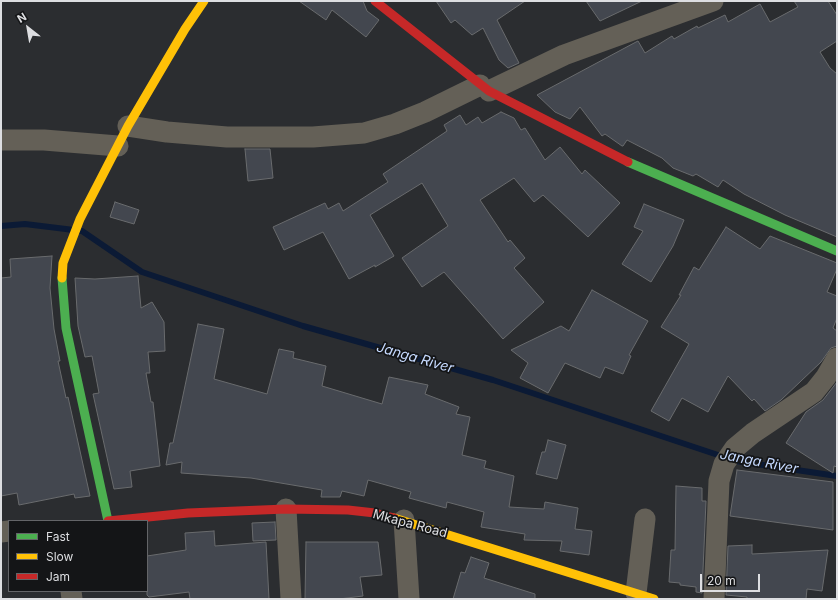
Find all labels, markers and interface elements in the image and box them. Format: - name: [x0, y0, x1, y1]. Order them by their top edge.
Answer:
- north arrow: [8, 8, 48, 48]
- text: N: [15, 10, 29, 26]
- water label: Janga River: [375, 339, 455, 377]
- water label: Janga River: [718, 446, 800, 478]
- street label: Mkapa Road: [371, 507, 449, 541]
- legend: [8, 520, 148, 592]
- text: Fast: [46, 529, 70, 544]
- text: Slow: [46, 549, 73, 564]
- scale bar: [702, 566, 762, 592]
- text: Jam: [46, 569, 70, 584]
- text: 20 m: [707, 573, 736, 588]

